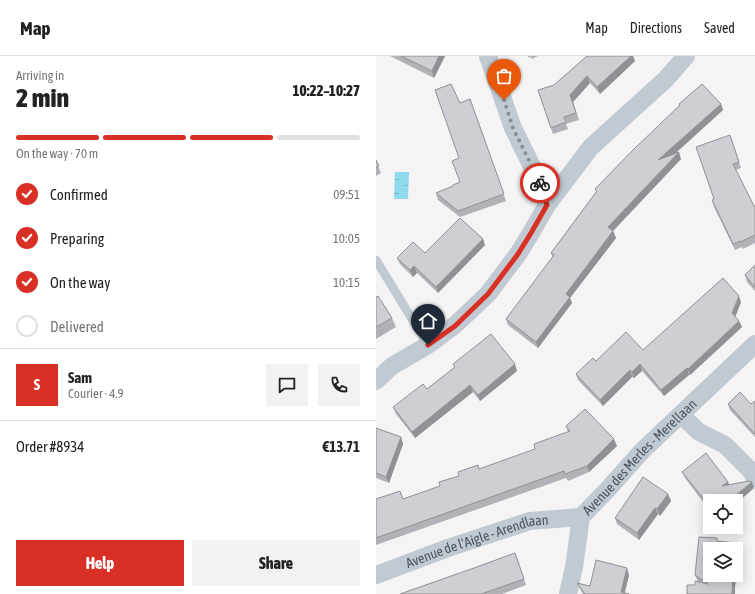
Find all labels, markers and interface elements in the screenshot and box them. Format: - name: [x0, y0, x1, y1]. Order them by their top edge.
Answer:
- text: Map: [20, 17, 51, 39]
- text: Map: [585, 20, 608, 36]
- text: Directions: [630, 20, 682, 36]
- text: Saved: [704, 20, 735, 36]
- pin: [487, 59, 521, 100]
- icon: bag: [493, 65, 515, 87]
- text: Arriving in: [16, 68, 64, 83]
- text: 10:22–10:27: [292, 82, 360, 99]
- text: 2 min: [16, 83, 69, 113]
- text: On the way · 70 m: [16, 146, 98, 161]
- courier: [520, 163, 560, 203]
- icon: bike: [529, 172, 551, 194]
- icon: check: [16, 183, 38, 205]
- text: Confirmed: [50, 186, 108, 203]
- text: 09:51: [333, 187, 360, 202]
- icon: check: [16, 227, 38, 249]
- text: Preparing: [50, 230, 104, 247]
- text: 10:05: [333, 231, 360, 246]
- icon: check: [16, 271, 38, 293]
- text: On the way: [50, 274, 111, 291]
- text: 10:15: [333, 275, 360, 290]
- pin: [411, 304, 445, 345]
- icon: home: [417, 310, 439, 332]
- text: Delivered: [50, 318, 104, 335]
- button: chat: [266, 364, 308, 406]
- button: phone: [318, 364, 360, 406]
- text: Sam: [68, 369, 92, 386]
- text: S: [34, 376, 40, 393]
- text: Courier · 4.9: [68, 386, 124, 401]
- street label: Avenue des Merles - Merellaan: [579, 396, 700, 518]
- text: Order #8934: [16, 438, 84, 455]
- text: €13.71: [322, 438, 360, 455]
- map controls: [703, 494, 743, 582]
- button: locate: [703, 494, 743, 534]
- street label: Avenue de l'Aigle - Arendlaan: [403, 512, 549, 571]
- button: Help: [16, 540, 184, 586]
- button: Share: [192, 540, 360, 586]
- button: layers: [703, 542, 743, 582]

